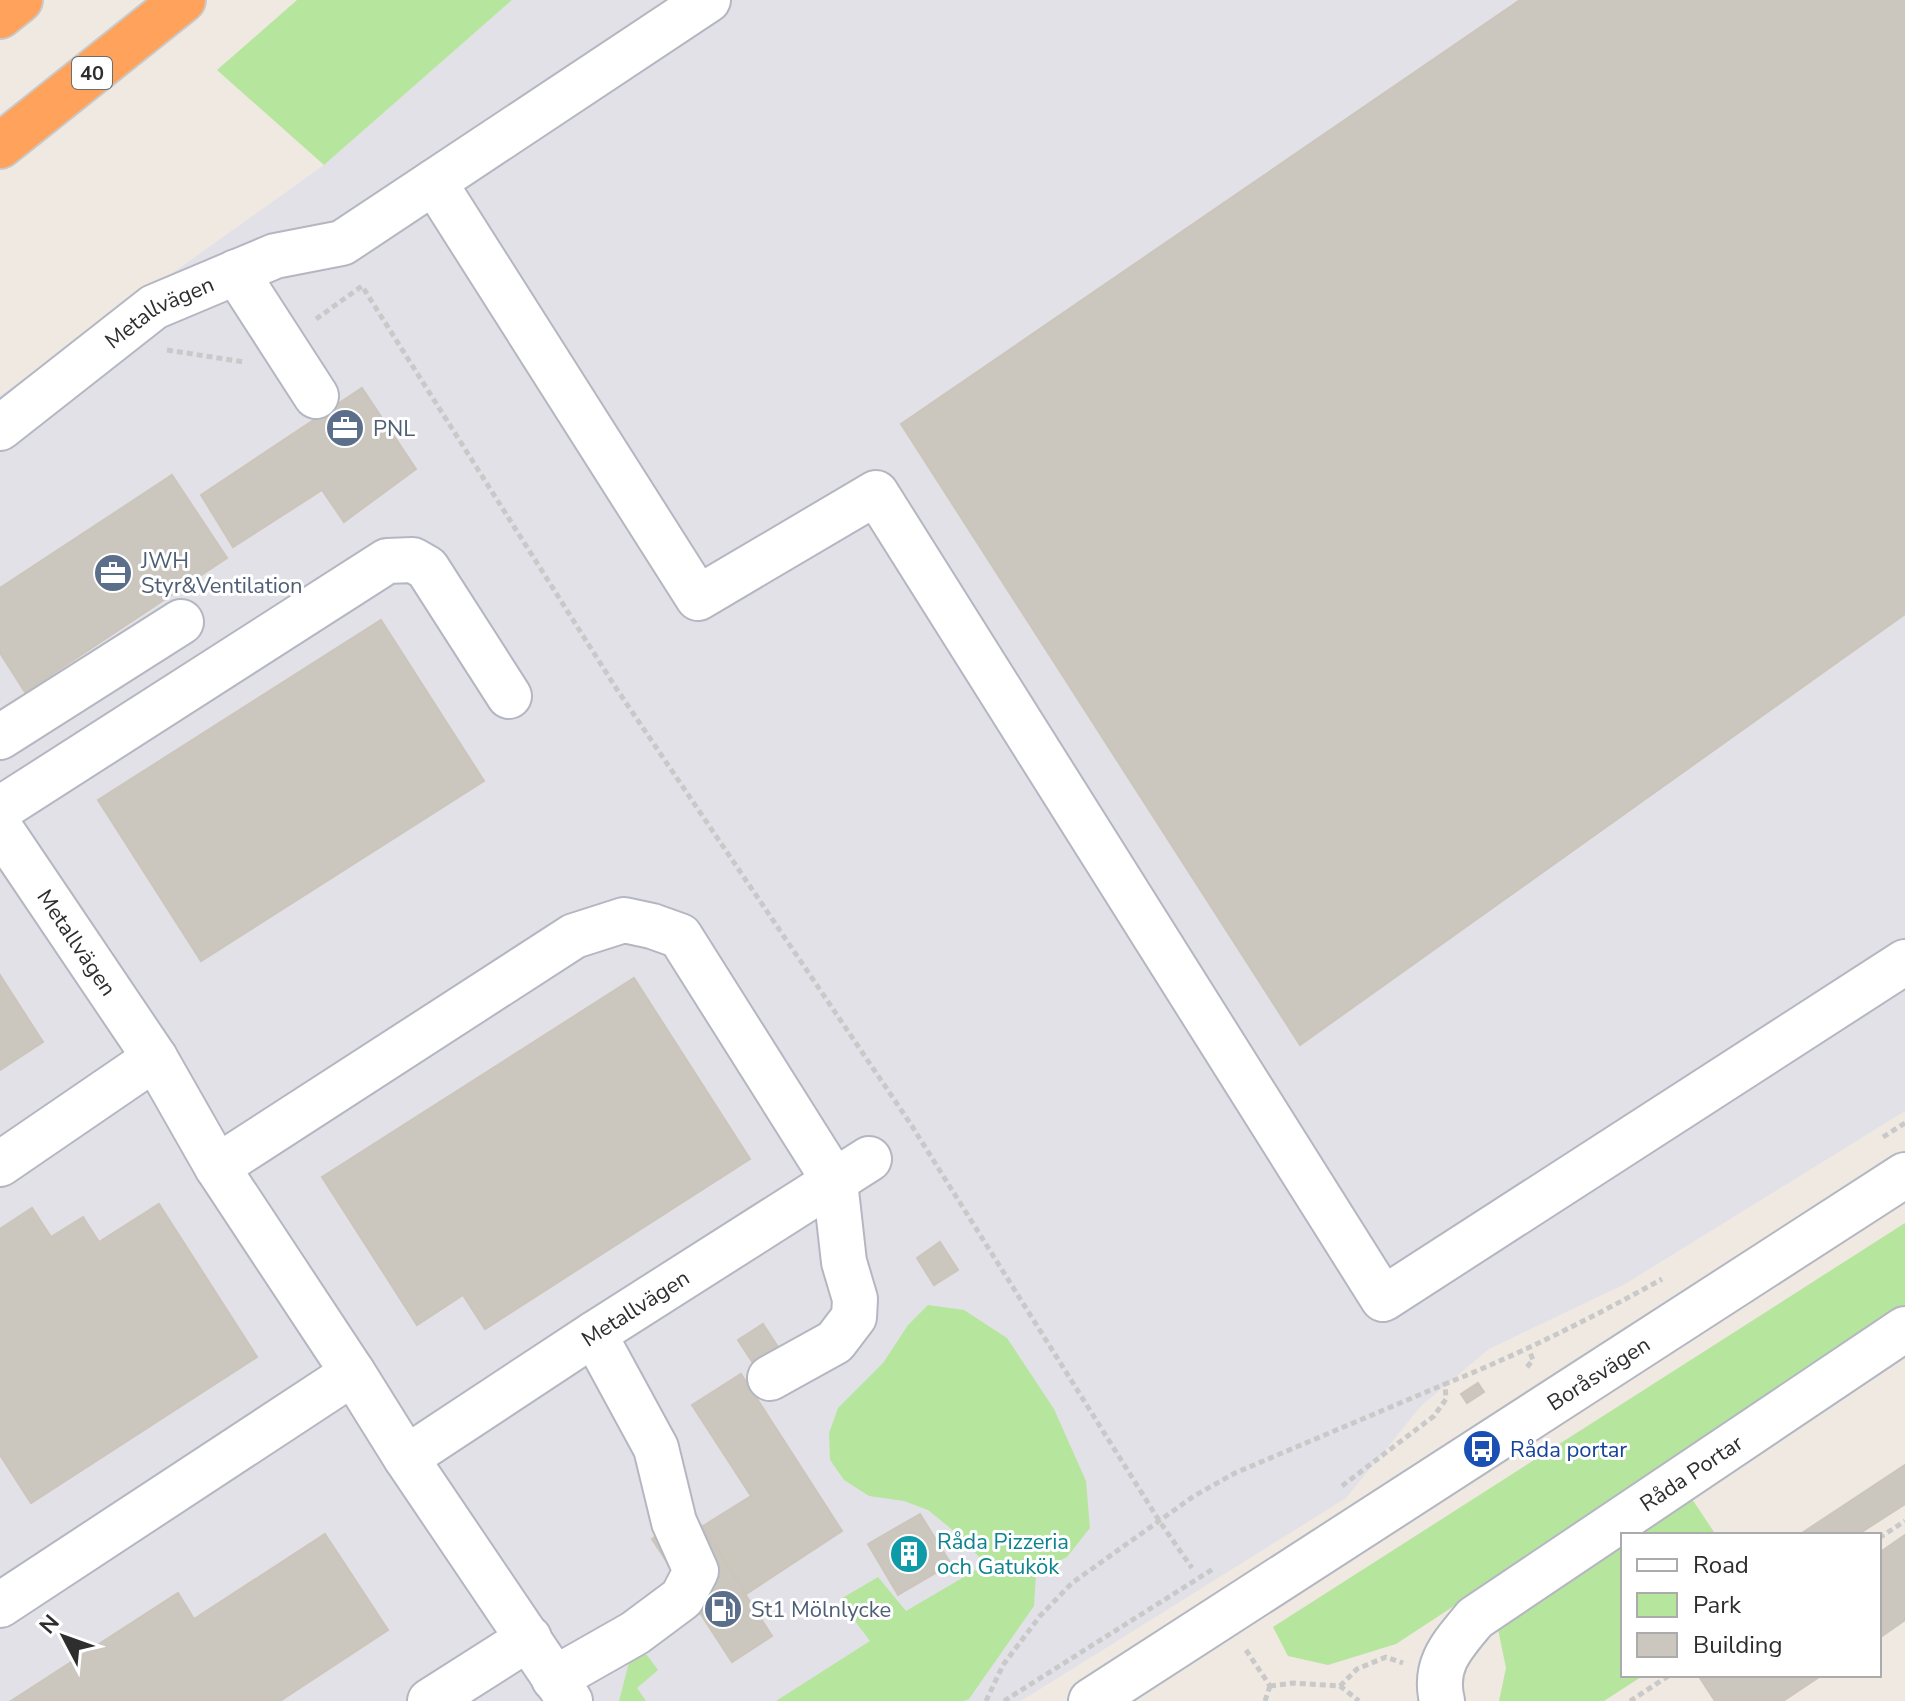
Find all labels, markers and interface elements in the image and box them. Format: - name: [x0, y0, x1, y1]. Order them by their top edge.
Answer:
- road number: 40: [72, 57, 112, 89]
- street label: Metallvägen: [99, 269, 219, 356]
- office icon: PNL: [324, 407, 366, 449]
- place label: PNL: [373, 414, 415, 444]
- place label: JWH Styr&Ventilation: [140, 546, 302, 601]
- office icon: JWH Styr&Ventilation: [92, 552, 134, 594]
- street label: Metallvägen: [30, 884, 123, 1002]
- street label: Metallvägen: [576, 1263, 695, 1354]
- street label: Boråsvägen: [1542, 1330, 1656, 1418]
- bus stop icon: Råda portar: [1461, 1428, 1503, 1470]
- street label: Råda Portar: [1634, 1428, 1749, 1519]
- place label: Råda portar: [1510, 1435, 1627, 1465]
- place label: Råda Pizzeria och Gatukök: [937, 1527, 1069, 1582]
- building icon: Råda Pizzeria och Gatukök: [888, 1533, 930, 1575]
- legend: [1621, 1533, 1881, 1677]
- text: Road: [1693, 1549, 1749, 1581]
- fuel station icon: St1 Mölnlycke: [702, 1588, 744, 1630]
- text: Park: [1693, 1589, 1742, 1621]
- place label: St1 Mölnlycke: [751, 1595, 891, 1625]
- north arrow: [24, 1597, 104, 1677]
- text: N: [33, 1608, 66, 1641]
- text: Building: [1693, 1629, 1783, 1661]

